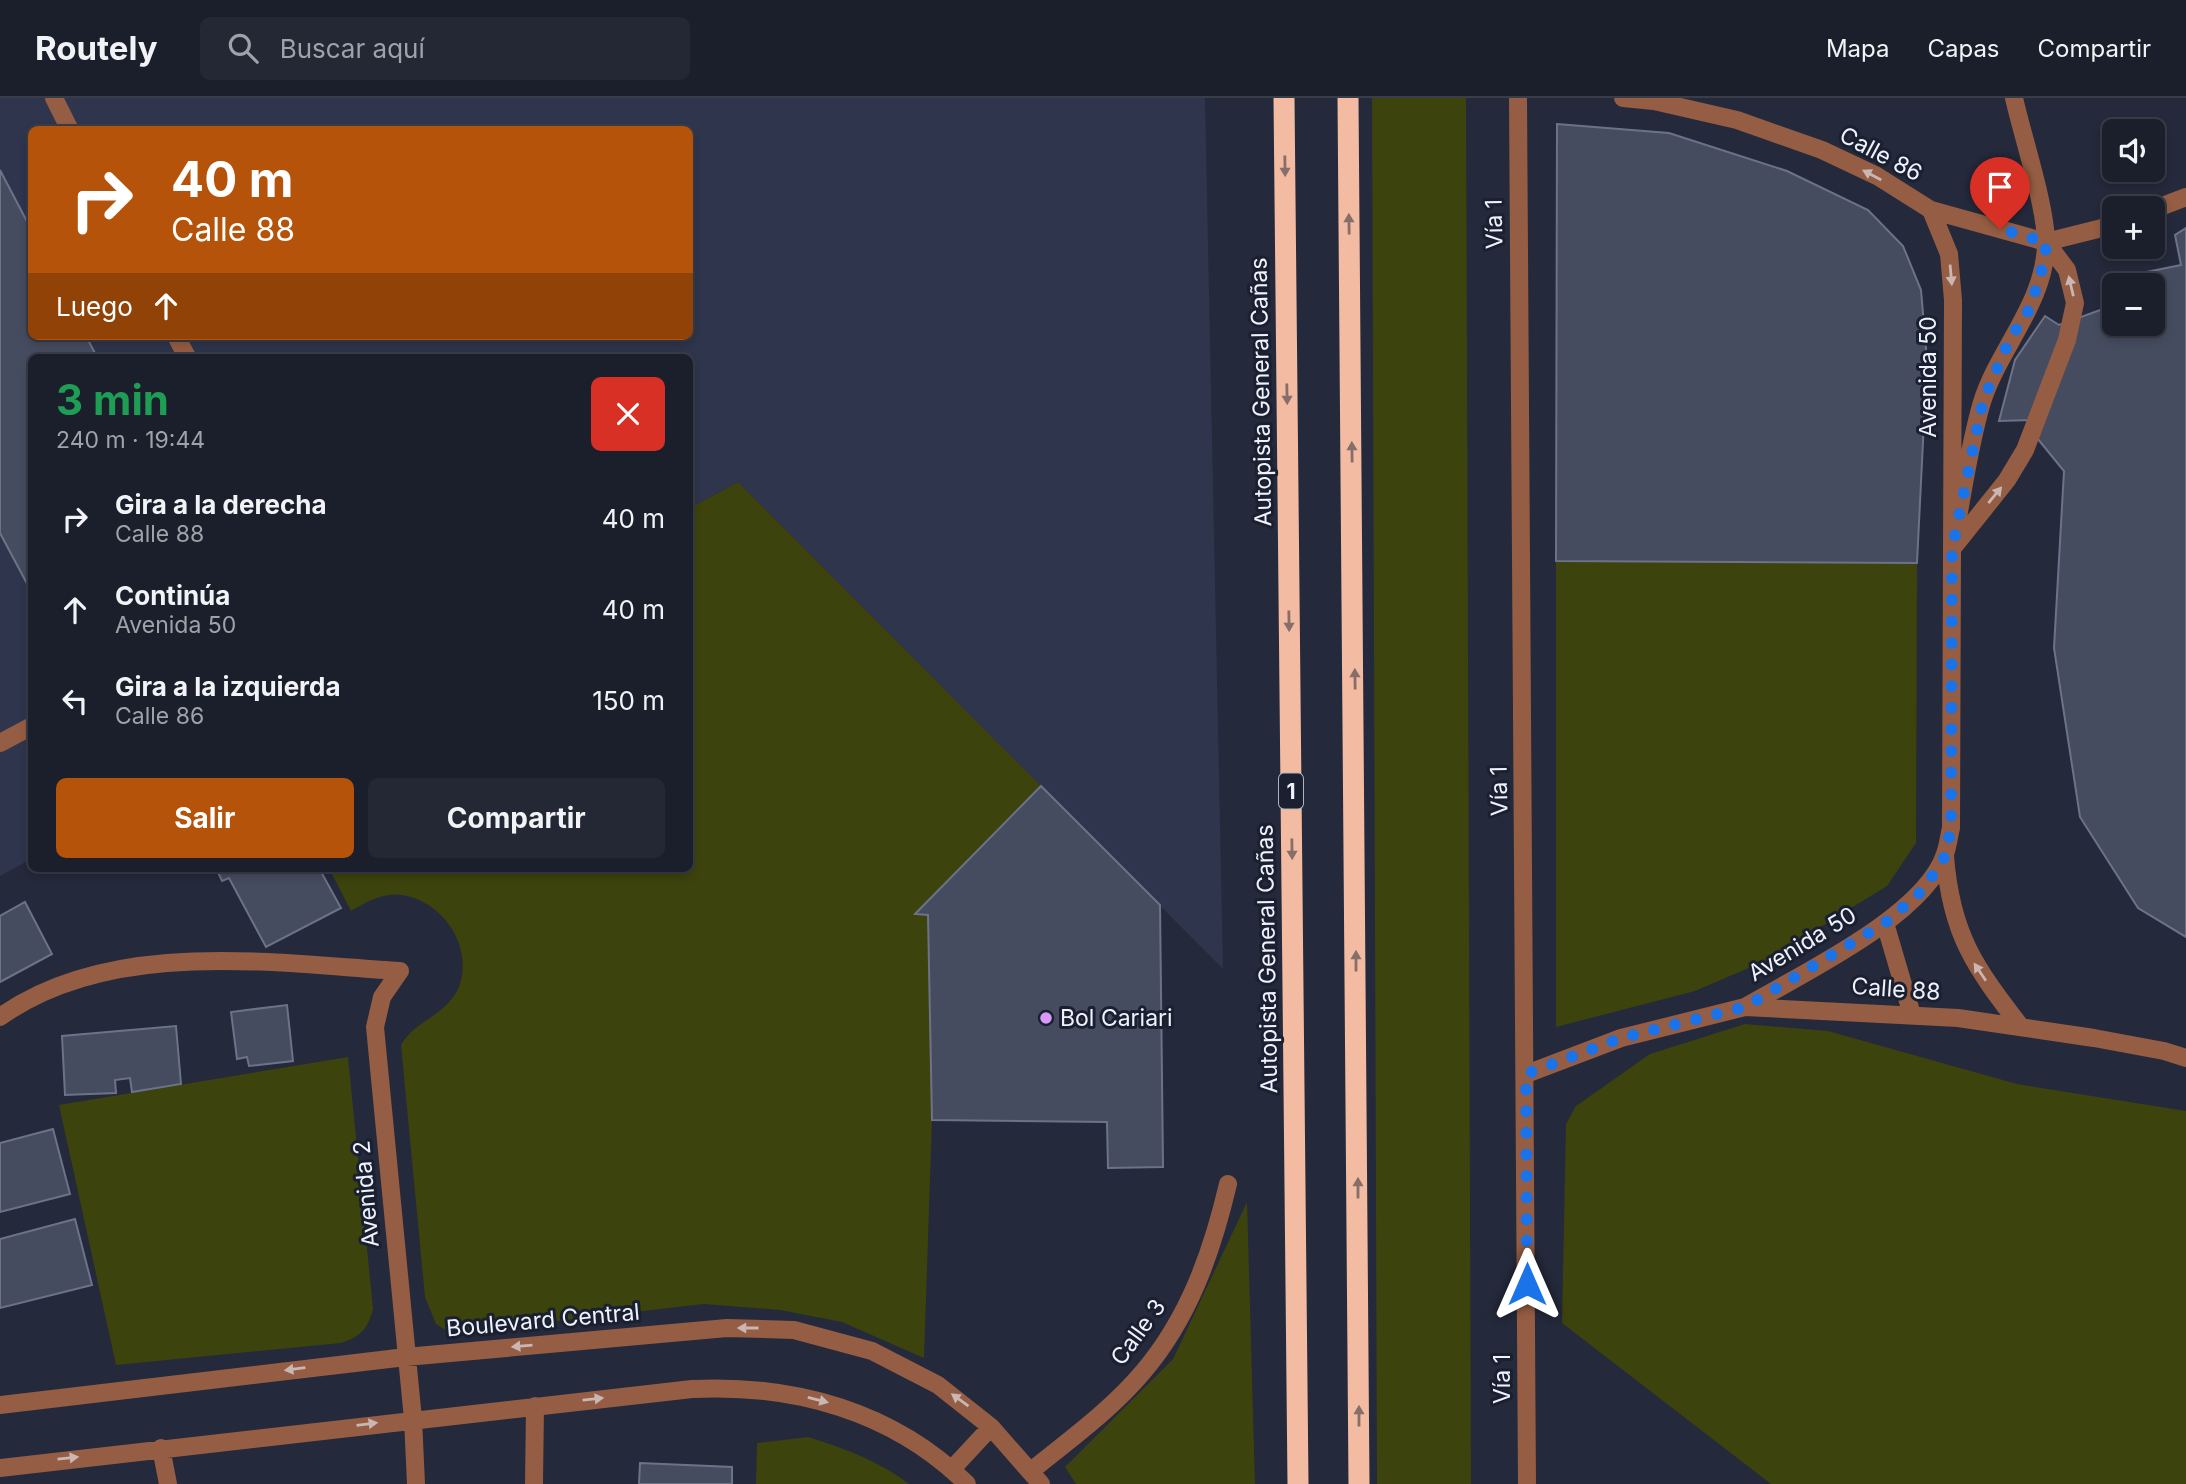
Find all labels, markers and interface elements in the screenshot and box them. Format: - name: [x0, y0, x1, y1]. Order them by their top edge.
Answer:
- search box: [200, 17, 690, 80]
- text: Routely: [35, 28, 158, 68]
- icon: search: [224, 29, 262, 67]
- text: Buscar aquí: [280, 33, 425, 64]
- text: Mapa: [1826, 34, 1889, 63]
- text: Capas: [1927, 34, 2000, 63]
- text: Compartir: [2038, 34, 2151, 63]
- map controls: [2102, 119, 2165, 336]
- button: sound: [2102, 119, 2165, 182]
- street label: Calle 86: [1835, 121, 1927, 187]
- text: 40 m: [171, 150, 294, 209]
- icon: right: [56, 154, 147, 245]
- one-way arrow: [1279, 155, 1291, 177]
- pin: [1970, 157, 2030, 229]
- icon: arrive: [1981, 168, 2019, 206]
- one-way arrow: [1862, 169, 1882, 181]
- button: +: [2102, 196, 2165, 259]
- street label: Vía 1: [1480, 199, 1508, 249]
- text: Calle 88: [171, 210, 295, 249]
- one-way arrow: [1344, 213, 1355, 235]
- street label: Autopista General Cañas: [1245, 257, 1277, 527]
- one-way arrow: [1946, 264, 1957, 286]
- button: −: [2102, 273, 2165, 336]
- one-way arrow: [2065, 275, 2076, 297]
- icon: ahead: [147, 287, 185, 325]
- text: Luego: [56, 291, 133, 322]
- street label: Avenida 50: [1914, 316, 1942, 438]
- text: 3 min: [56, 374, 169, 425]
- button: close: [591, 377, 665, 451]
- one-way arrow: [1281, 383, 1293, 405]
- text: 240 m · 19:44: [56, 426, 205, 454]
- one-way arrow: [1346, 440, 1358, 462]
- one-way arrow: [1987, 487, 2002, 505]
- text: Gira a la derecha: [115, 489, 327, 520]
- icon: right: [56, 500, 94, 538]
- text: 40 m: [602, 503, 665, 534]
- text: Calle 88: [115, 520, 204, 548]
- text: Continúa: [115, 580, 230, 611]
- icon: ahead: [56, 591, 94, 629]
- text: 40 m: [602, 594, 665, 625]
- one-way arrow: [1284, 610, 1295, 632]
- text: Avenida 50: [115, 611, 236, 639]
- one-way arrow: [1349, 668, 1360, 690]
- text: Gira a la izquierda: [115, 671, 341, 702]
- icon: left: [56, 682, 94, 720]
- text: 150 m: [592, 685, 665, 716]
- text: Calle 86: [115, 702, 204, 730]
- street label: Vía 1: [1485, 766, 1513, 816]
- road number: 1: [1279, 774, 1303, 808]
- button: Salir: [56, 778, 354, 858]
- button: Compartir: [368, 778, 665, 858]
- street label: Autopista General Cañas: [1251, 824, 1283, 1094]
- one-way arrow: [1286, 838, 1298, 860]
- street label: Avenida 50: [1743, 901, 1861, 987]
- one-way arrow: [1351, 950, 1362, 972]
- one-way arrow: [1974, 962, 1987, 982]
- street label: Calle 88: [1851, 972, 1941, 1006]
- place label: Bol Cariari: [1060, 1004, 1173, 1032]
- marker: Bol Cariari: [1038, 1010, 1054, 1026]
- street label: Avenida 2: [347, 1140, 385, 1248]
- one-way arrow: [1352, 1177, 1364, 1199]
- position arrow: [1490, 1247, 1564, 1321]
- street label: Calle 3: [1105, 1293, 1171, 1371]
- street label: Boulevard Central: [445, 1298, 641, 1342]
- one-way arrow: [737, 1322, 759, 1334]
- one-way arrow: [511, 1341, 533, 1352]
- street label: Vía 1: [1488, 1354, 1516, 1404]
- one-way arrow: [284, 1364, 306, 1375]
- one-way arrow: [951, 1393, 969, 1407]
- one-way arrow: [582, 1394, 604, 1405]
- one-way arrow: [808, 1395, 830, 1406]
- one-way arrow: [1353, 1405, 1365, 1427]
- one-way arrow: [356, 1419, 378, 1430]
- one-way arrow: [57, 1453, 79, 1464]

